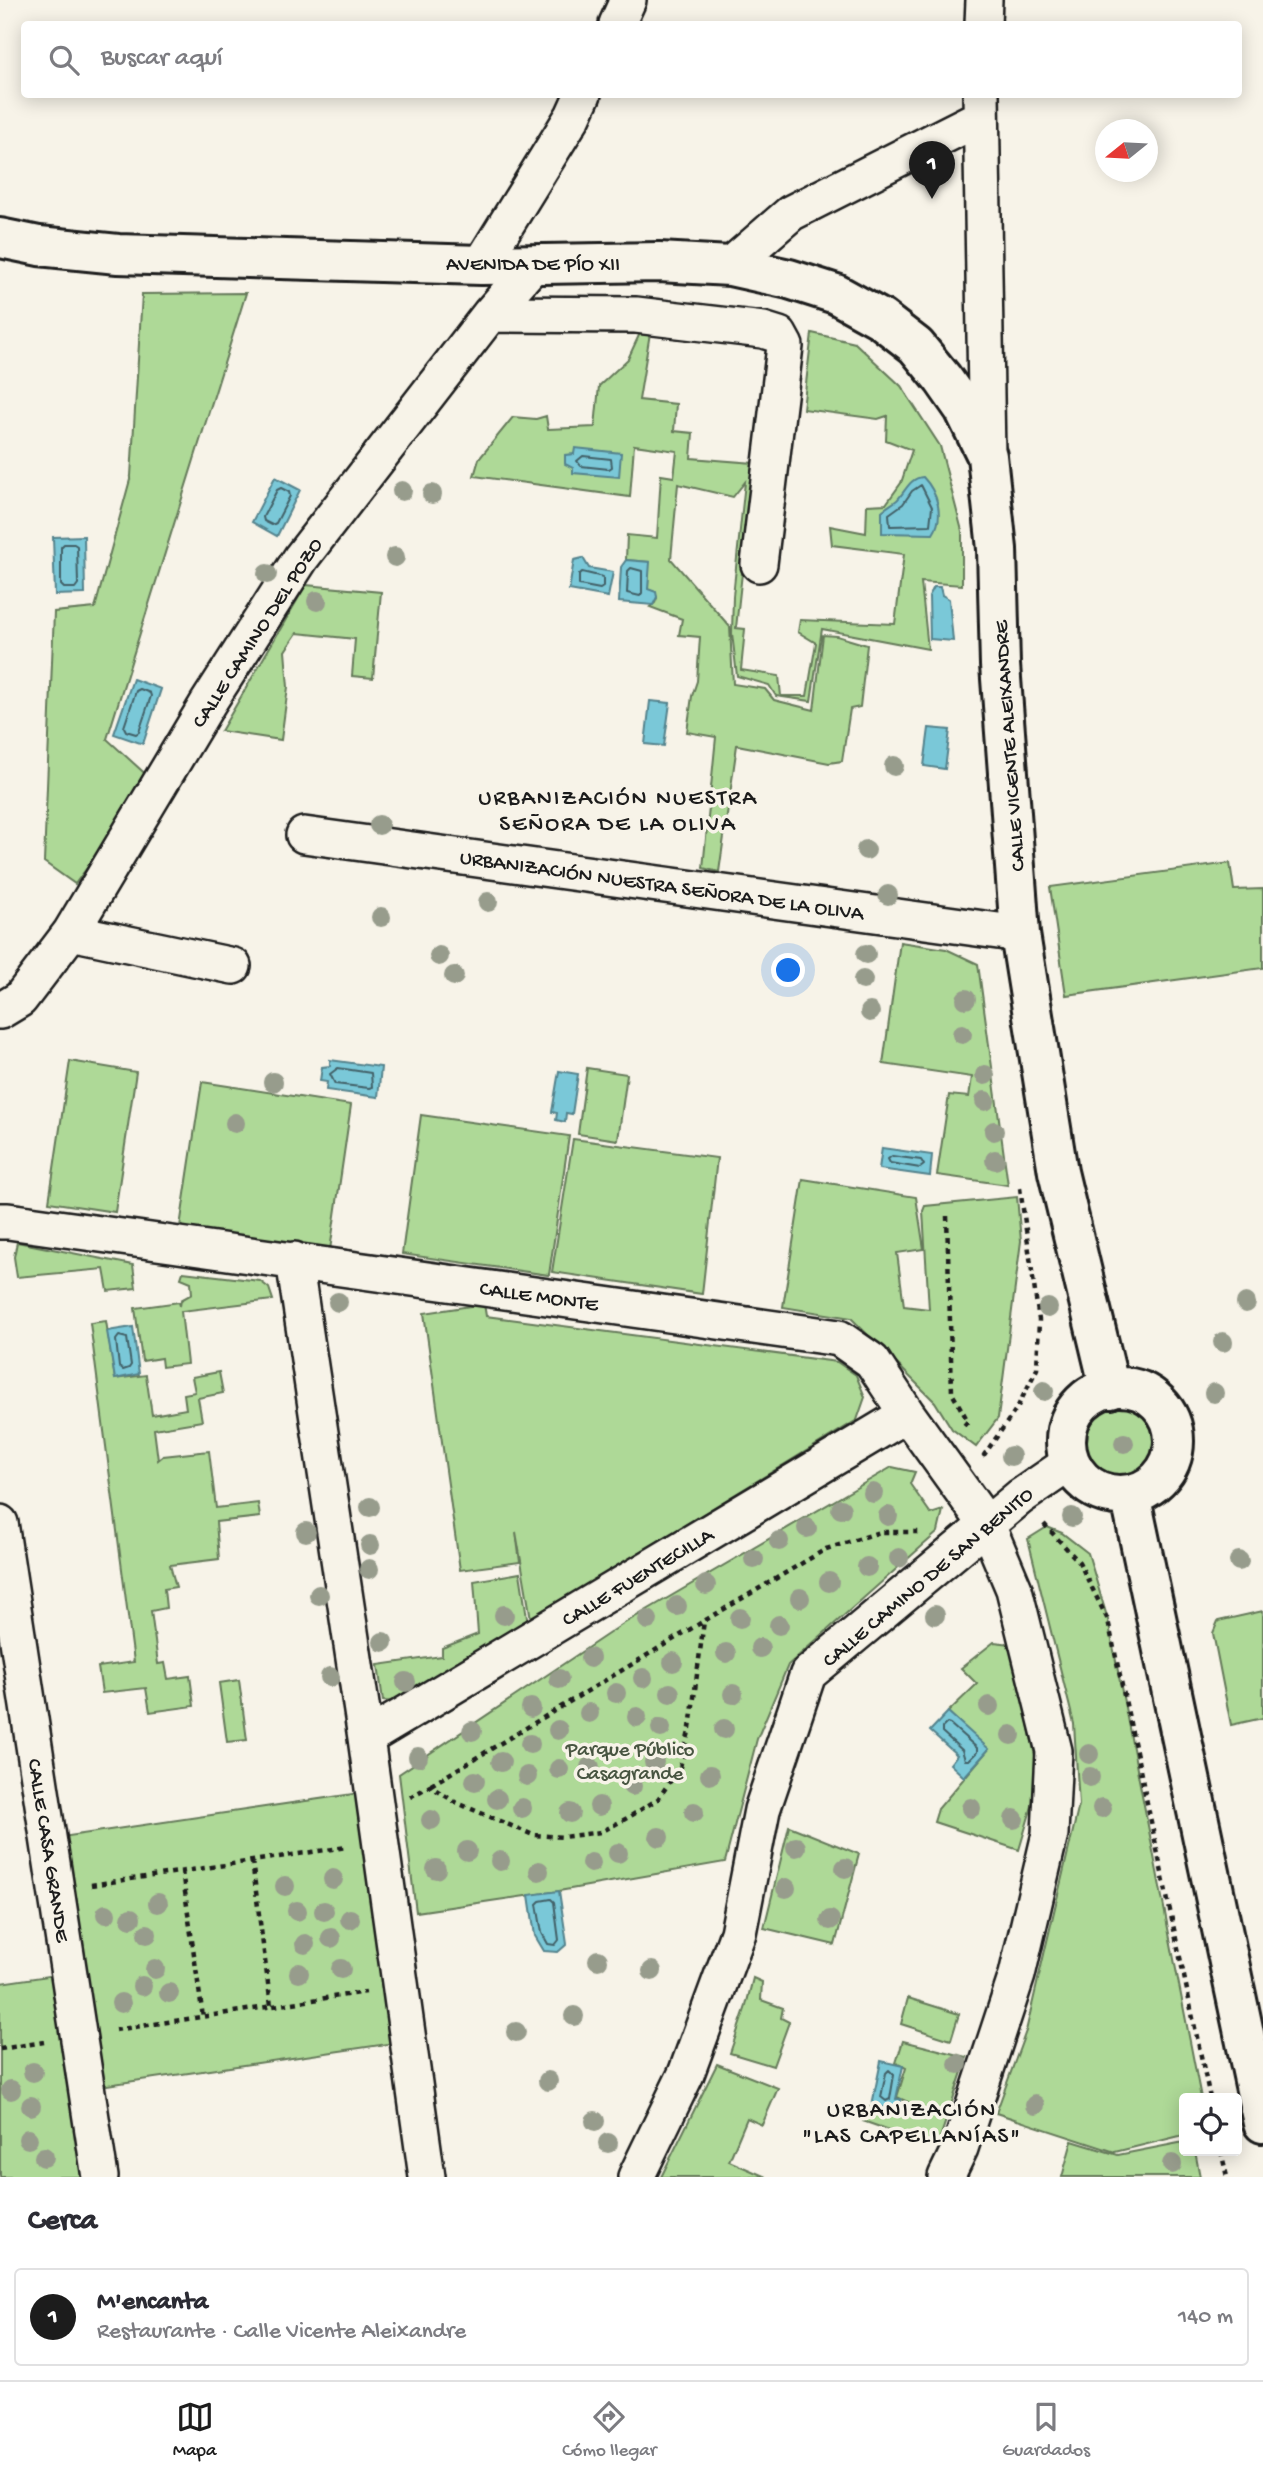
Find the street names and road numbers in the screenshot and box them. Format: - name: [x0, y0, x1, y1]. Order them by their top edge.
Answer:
- street label: AVENIDA DE PÍO XII: [446, 254, 620, 279]
- street label: CALLE CAMINO DEL POZO: [188, 534, 330, 734]
- street label: CALLE VICENTE ALEIXANDRE: [990, 619, 1033, 872]
- street label: URBANIZACIÓN NUESTRA SEÑORA DE LA OLIVA: [458, 847, 867, 928]
- street label: CALLE MONTE: [478, 1278, 600, 1319]
- street label: CALLE CAMINO DE SAN BENITO: [819, 1483, 1040, 1674]
- street label: CALLE FUENTECILLA: [559, 1523, 720, 1634]
- street label: CALLE CASA GRANDE: [20, 1757, 74, 1945]

